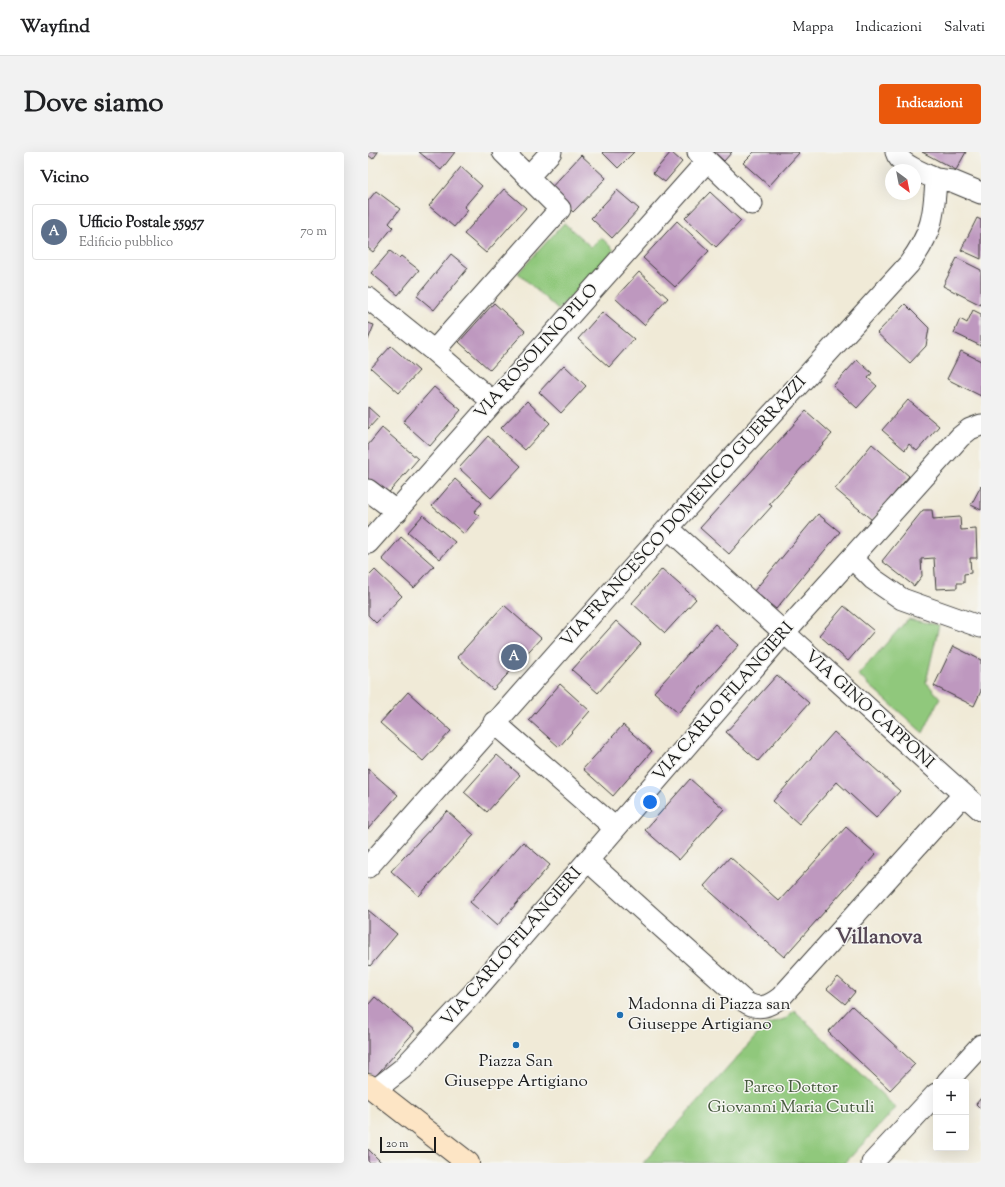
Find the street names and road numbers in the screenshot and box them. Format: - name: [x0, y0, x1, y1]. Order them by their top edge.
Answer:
- street label: VIA ROSOLINO PILO: [470, 279, 604, 425]
- street label: VIA FRANCESCO DOMENICO GUERRAZZI: [556, 371, 813, 653]
- street label: VIA CARLO FILANGIERI: [648, 617, 800, 787]
- street label: VIA GINO CAPPONI: [799, 645, 939, 775]
- street label: VIA CARLO FILANGIERI: [436, 862, 588, 1032]

